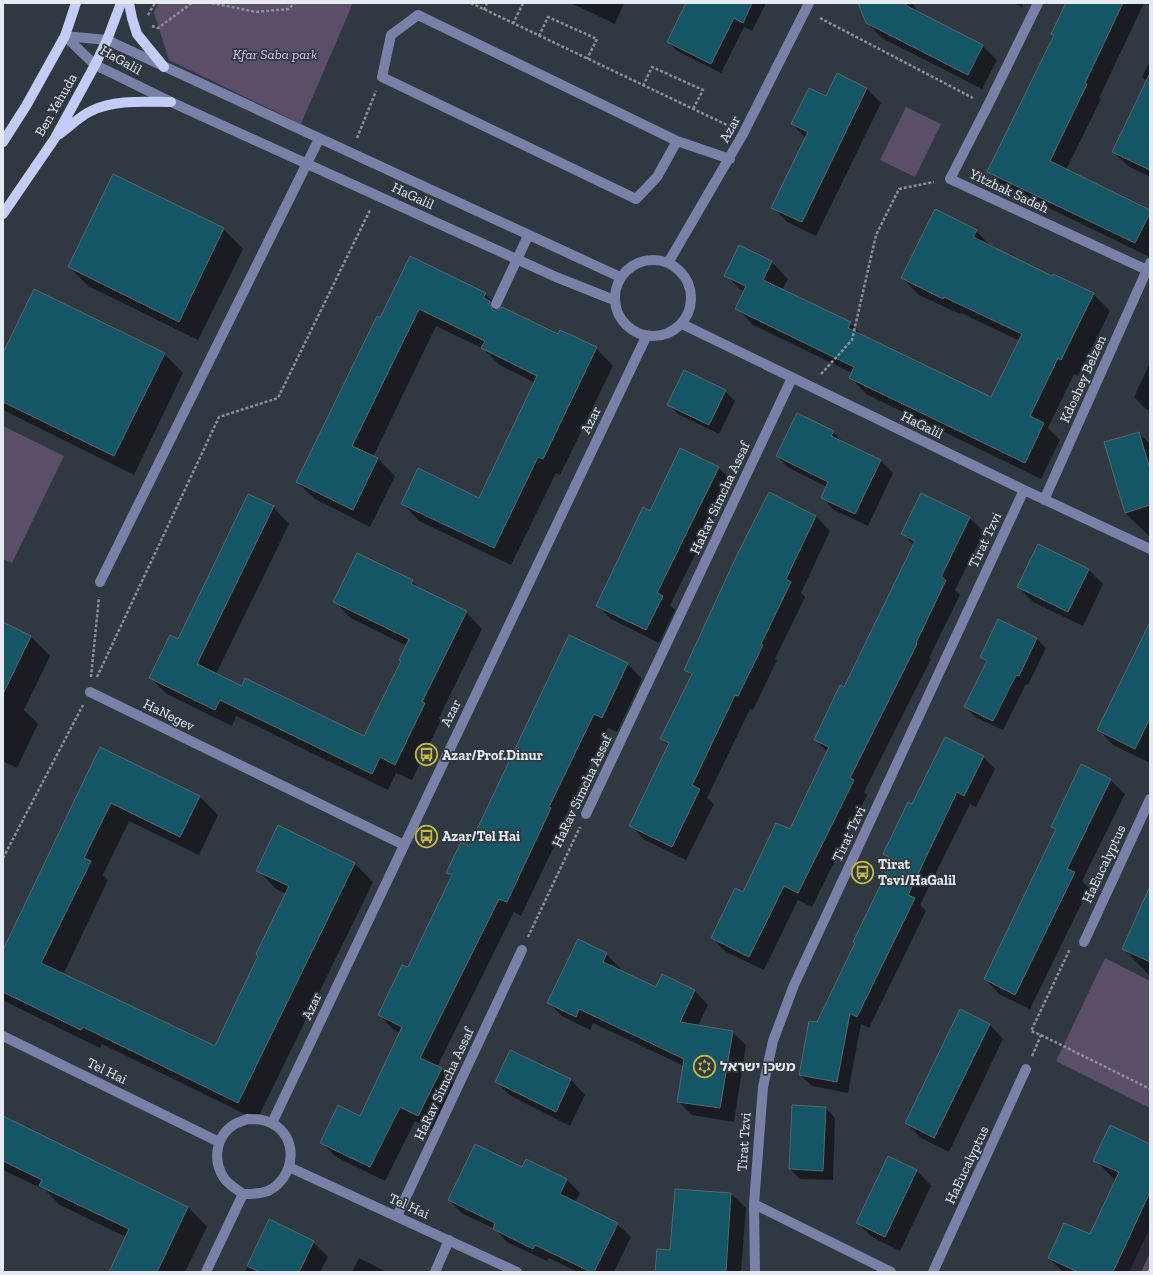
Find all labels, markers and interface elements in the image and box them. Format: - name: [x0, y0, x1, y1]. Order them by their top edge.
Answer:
- street label: HaGalil: [97, 42, 145, 78]
- park label: Kfar Saba park: [233, 46, 317, 63]
- street label: Ben Yehuda: [31, 70, 81, 140]
- street label: Azar: [716, 112, 744, 145]
- street label: Yitzhak Sadeh: [966, 165, 1051, 217]
- street label: HaGalil: [389, 179, 437, 213]
- street label: Kdoshey Belzen: [1056, 333, 1110, 425]
- street label: Azar: [577, 403, 605, 436]
- street label: HaGalil: [898, 408, 946, 443]
- street label: HaRav Simcha Assaf: [686, 438, 754, 557]
- street label: Tirat Tzvi: [965, 510, 1005, 570]
- street label: HaNegev: [141, 695, 197, 735]
- street label: Azar: [437, 696, 465, 729]
- street label: HaRav Simcha Assaf: [548, 731, 616, 850]
- bus stop icon: Azar/Prof.Dinur: [413, 742, 439, 768]
- place label: Azar/Prof.Dinur: [442, 747, 543, 764]
- street label: Tirat Tzvi: [829, 804, 869, 864]
- street label: HaEucalyptus: [1079, 822, 1129, 906]
- bus stop icon: Azar/Tel Hai: [413, 823, 439, 849]
- place label: Azar/Tel Hai: [442, 828, 520, 845]
- place label: Tirat Tsvi/HaGalil: [878, 856, 956, 889]
- bus stop icon: Tirat Tsvi/HaGalil: [850, 859, 876, 885]
- street label: Azar: [298, 990, 326, 1022]
- street label: HaRav Simcha Assaf: [410, 1024, 478, 1143]
- synagogue icon: משכן ישראל: [692, 1053, 718, 1079]
- street label: Tel Hai: [84, 1054, 130, 1088]
- place label: משכן ישראל: [720, 1058, 796, 1075]
- street label: Tirat Tzvi: [733, 1112, 755, 1172]
- street label: HaEucalyptus: [942, 1123, 992, 1207]
- street label: Tel Hai: [386, 1190, 432, 1222]

